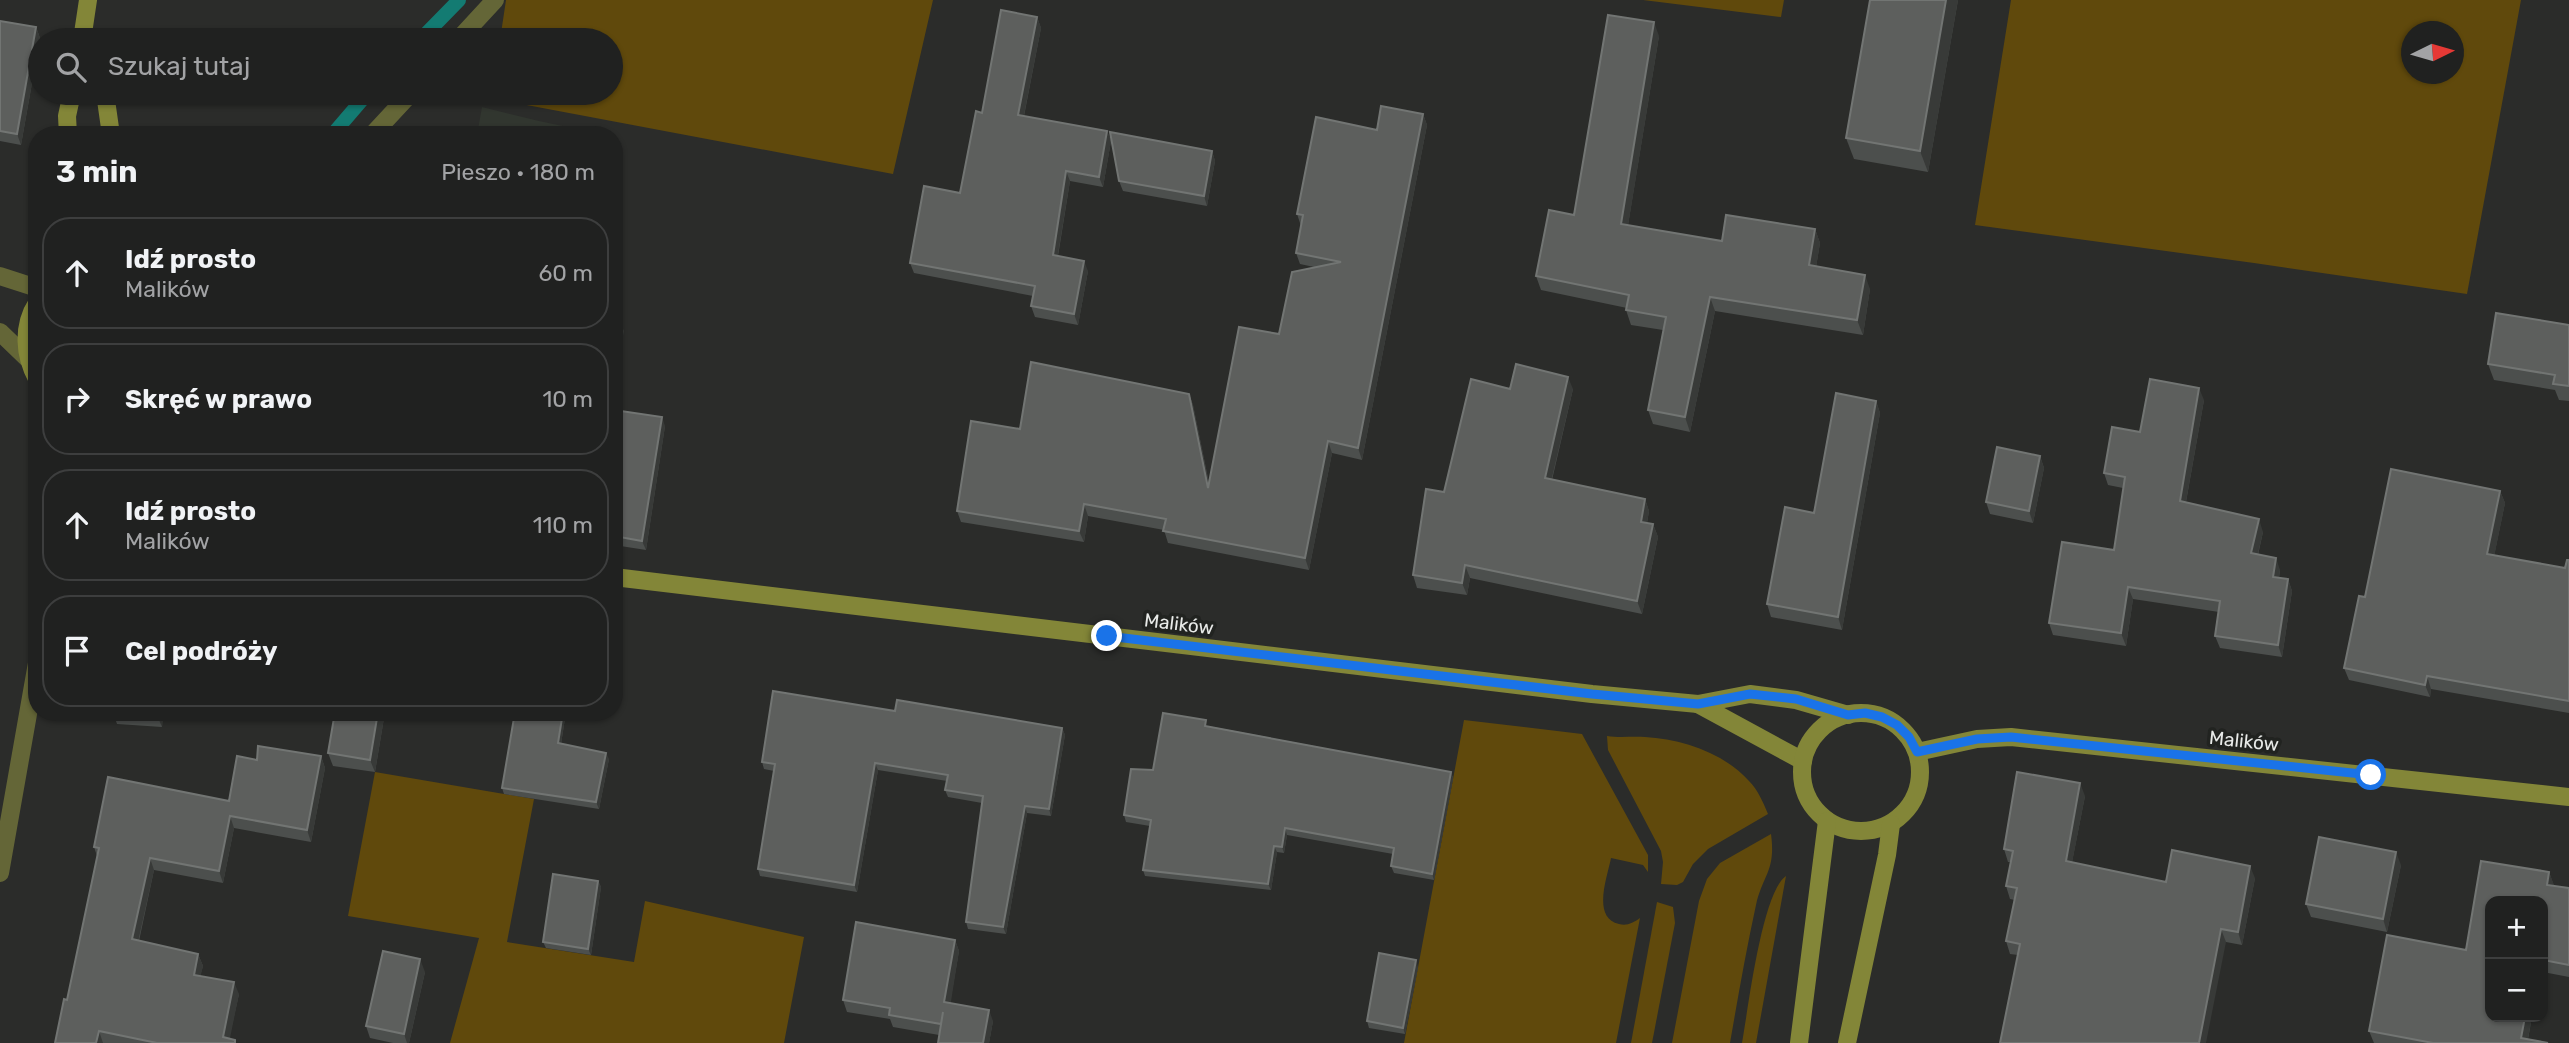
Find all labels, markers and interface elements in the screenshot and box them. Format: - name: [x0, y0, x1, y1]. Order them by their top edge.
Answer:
- north arrow: [2401, 21, 2464, 84]
- search box: [28, 28, 623, 105]
- icon: search: [52, 48, 90, 86]
- text: Szukaj tutaj: [108, 51, 250, 82]
- text: 3 min: [56, 154, 138, 190]
- text: Pieszo · 180 m: [441, 158, 595, 186]
- text: Idź prosto: [125, 244, 256, 275]
- icon: ahead: [58, 254, 96, 292]
- text: 60 m: [538, 259, 593, 287]
- text: Malików: [125, 275, 210, 303]
- icon: right: [58, 380, 96, 418]
- text: Skręć w prawo: [125, 384, 312, 415]
- text: 10 m: [542, 385, 593, 413]
- text: Idź prosto: [125, 496, 256, 527]
- icon: ahead: [58, 506, 96, 544]
- text: 110 m: [533, 511, 593, 539]
- text: Malików: [125, 527, 210, 555]
- street label: Malików: [1143, 608, 1215, 640]
- route end: [1091, 620, 1122, 651]
- icon: arrive: [58, 632, 96, 670]
- text: Cel podróży: [125, 636, 278, 667]
- street label: Malików: [2208, 726, 2280, 756]
- route start: [2355, 759, 2386, 790]
- map controls: [2485, 896, 2548, 1022]
- button: +: [2485, 896, 2548, 959]
- button: −: [2485, 959, 2548, 1022]

